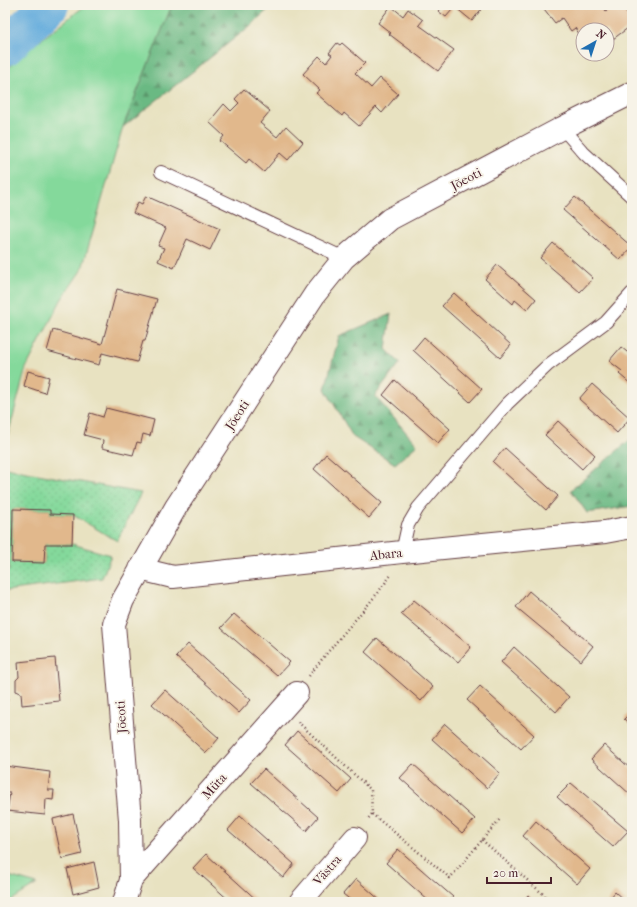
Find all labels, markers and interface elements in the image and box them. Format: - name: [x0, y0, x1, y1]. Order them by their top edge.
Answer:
- north arrow: [575, 22, 615, 62]
- text: N: [594, 27, 609, 43]
- street label: Jõeoti: [447, 165, 484, 194]
- street label: Jõeoti: [221, 397, 252, 434]
- street label: Abara: [368, 545, 404, 563]
- street label: Jõeoti: [112, 700, 130, 735]
- street label: Müta: [198, 769, 230, 802]
- street label: Västra: [309, 851, 345, 889]
- scale bar: [487, 859, 551, 885]
- text: 20 m: [493, 866, 518, 880]

